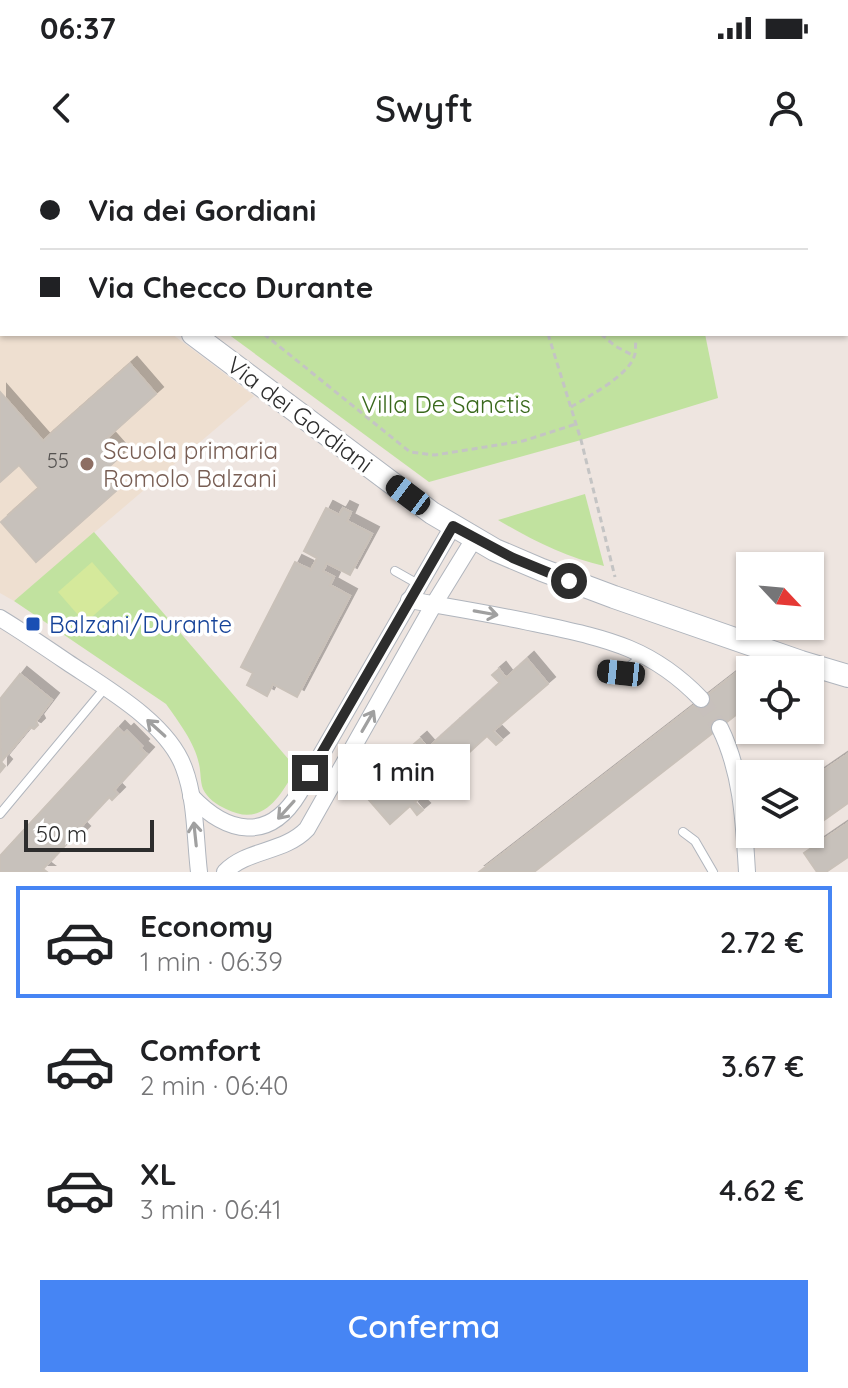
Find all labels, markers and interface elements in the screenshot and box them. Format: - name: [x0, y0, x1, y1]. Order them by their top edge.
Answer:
- text: 06:37: [40, 9, 116, 47]
- icon: back: [40, 86, 84, 130]
- text: Swyft: [375, 86, 473, 131]
- icon: person: [764, 86, 808, 130]
- text: Via dei Gordiani: [88, 191, 316, 229]
- text: Via Checco Durante: [88, 268, 373, 306]
- street label: Via dei Gordiani: [221, 349, 379, 479]
- park label: Villa De Sanctis: [361, 389, 531, 419]
- place label: Scuola primaria Romolo Balzani: [103, 435, 278, 493]
- house number: 55: [47, 448, 69, 473]
- marker: Scuola primaria Romolo Balzani: [78, 455, 96, 473]
- car: [382, 471, 434, 519]
- north arrow: [736, 552, 824, 640]
- map controls: [736, 552, 824, 848]
- route start: [551, 563, 587, 599]
- one-way arrow: [473, 606, 498, 621]
- place label: Balzani/Durante: [49, 609, 232, 639]
- marker: Balzani/Durante: [24, 615, 42, 633]
- button: locate: [736, 656, 824, 744]
- car: [596, 659, 646, 687]
- one-way arrow: [361, 710, 376, 734]
- one-way arrow: [146, 719, 166, 738]
- callout: 1 min: [338, 745, 470, 801]
- route end: [292, 755, 328, 791]
- text: 1 min: [373, 755, 435, 788]
- button: layers: [736, 760, 824, 848]
- one-way arrow: [276, 800, 295, 820]
- scale bar: [24, 816, 154, 852]
- text: 50 m: [36, 820, 87, 848]
- one-way arrow: [187, 821, 202, 848]
- icon: car: [44, 906, 116, 978]
- text: Economy: [140, 907, 273, 945]
- text: 2.72 €: [720, 923, 804, 961]
- text: 1 min · 06:39: [140, 945, 283, 978]
- icon: car: [44, 1030, 116, 1102]
- text: Comfort: [140, 1031, 261, 1069]
- text: 3.67 €: [721, 1047, 804, 1085]
- text: 2 min · 06:40: [140, 1069, 289, 1102]
- icon: car: [44, 1154, 116, 1226]
- text: XL: [140, 1155, 177, 1193]
- text: 4.62 €: [719, 1171, 804, 1209]
- text: 3 min · 06:41: [140, 1193, 282, 1226]
- button: Conferma: [40, 1280, 808, 1372]

